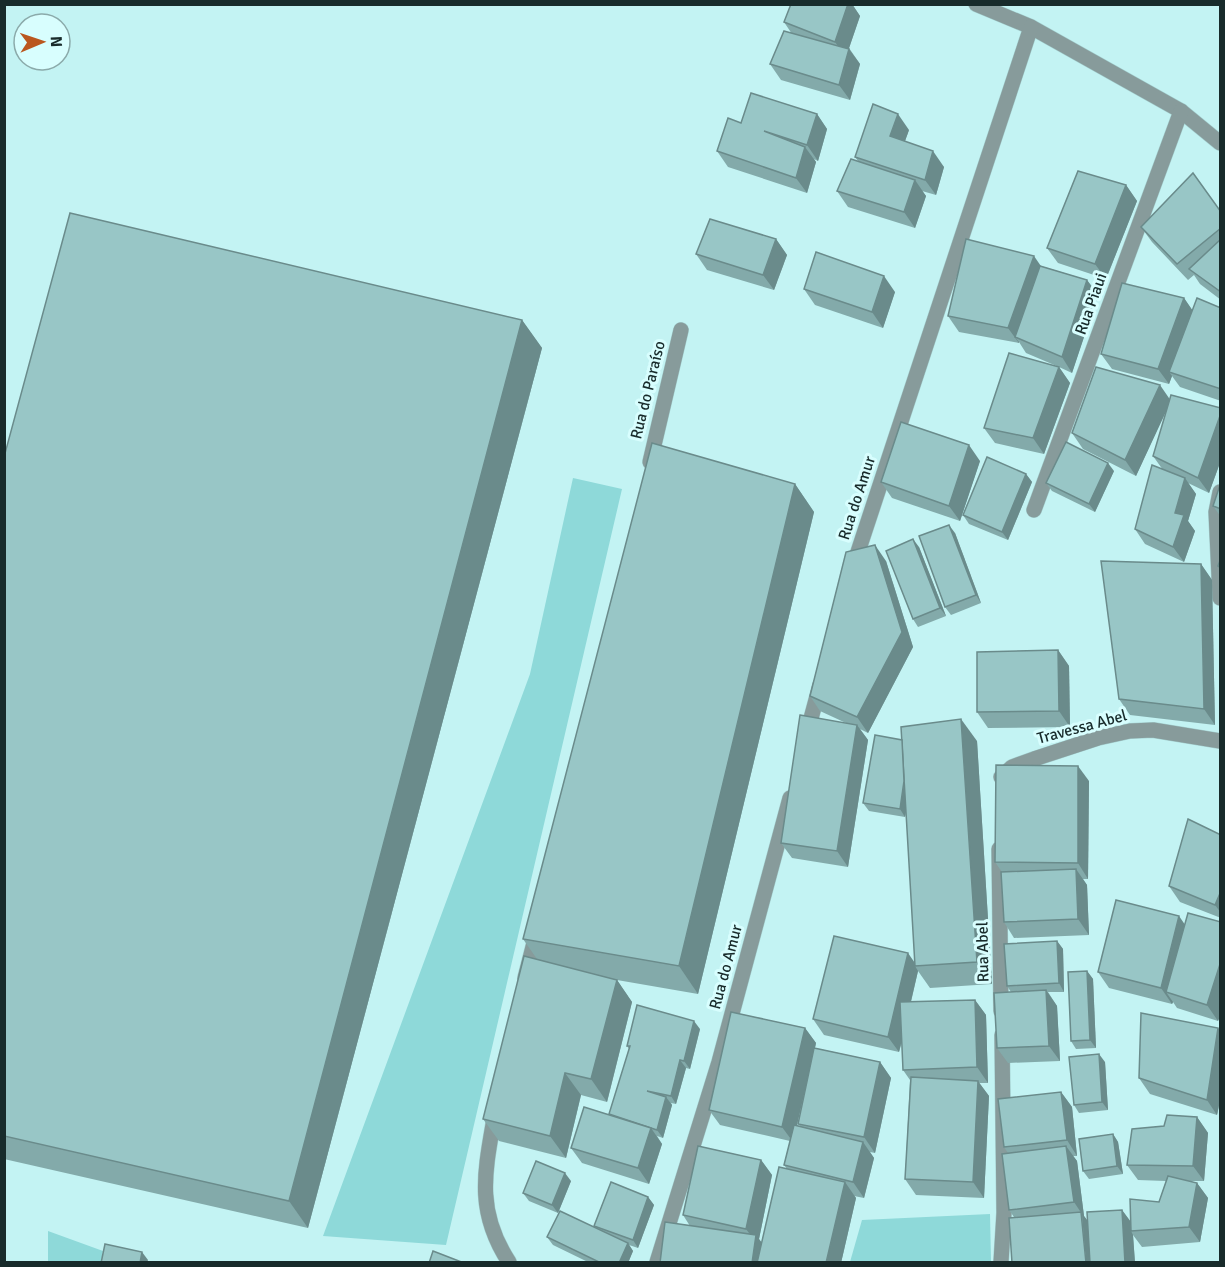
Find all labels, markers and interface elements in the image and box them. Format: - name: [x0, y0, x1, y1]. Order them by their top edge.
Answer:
- north arrow: [12, 12, 72, 72]
- text: N: [46, 36, 66, 47]
- street label: Rua Piaui: [1071, 270, 1111, 338]
- street label: Rua do Paraíso: [626, 339, 670, 441]
- street label: Rua do Amur: [834, 453, 880, 543]
- street label: Travessa Abel: [1035, 705, 1129, 749]
- street label: Rua Abel: [972, 921, 994, 982]
- street label: Rua do Amur: [705, 922, 747, 1012]

